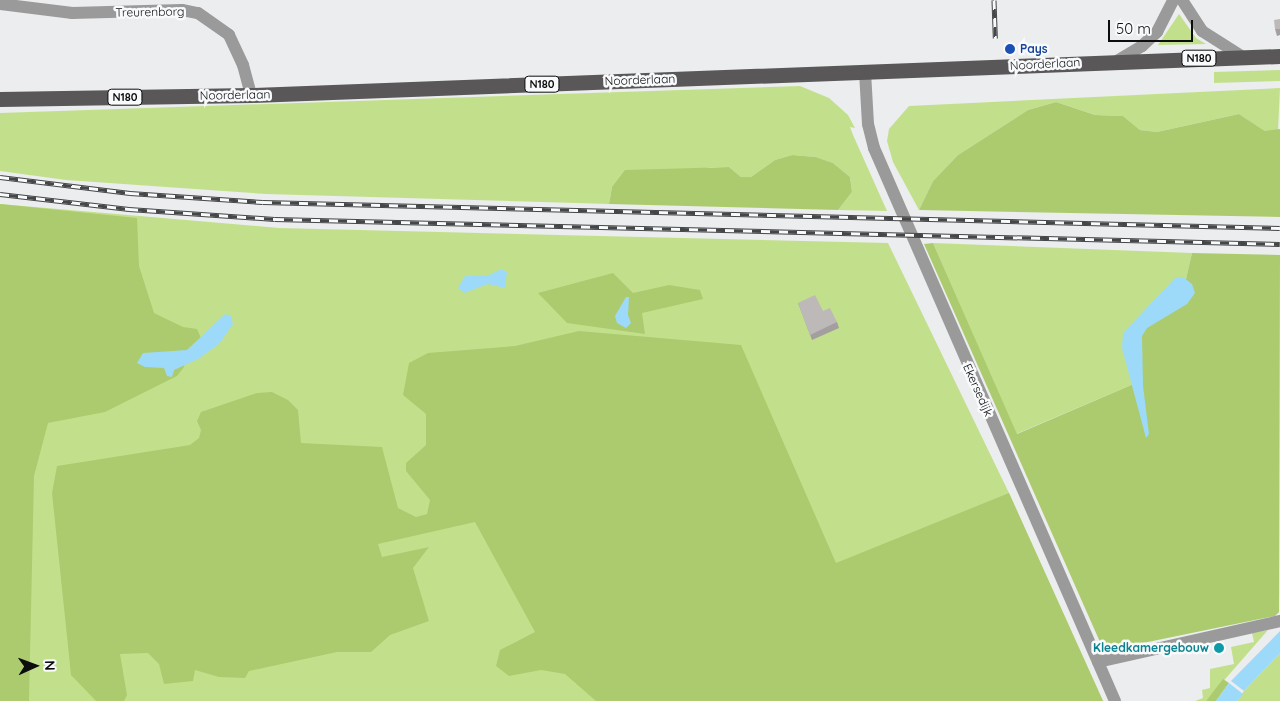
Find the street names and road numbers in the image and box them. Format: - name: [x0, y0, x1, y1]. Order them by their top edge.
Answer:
- street label: Treurenborg: [115, 4, 185, 20]
- road number: N180: [1180, 49, 1218, 66]
- street label: Noorderlaan: [1009, 55, 1081, 73]
- street label: Noorderlaan: [604, 72, 676, 88]
- road number: N180: [523, 76, 561, 92]
- street label: Noorderlaan: [200, 87, 270, 103]
- road number: N180: [106, 88, 144, 105]
- street label: Ekersedijk: [960, 361, 996, 419]

